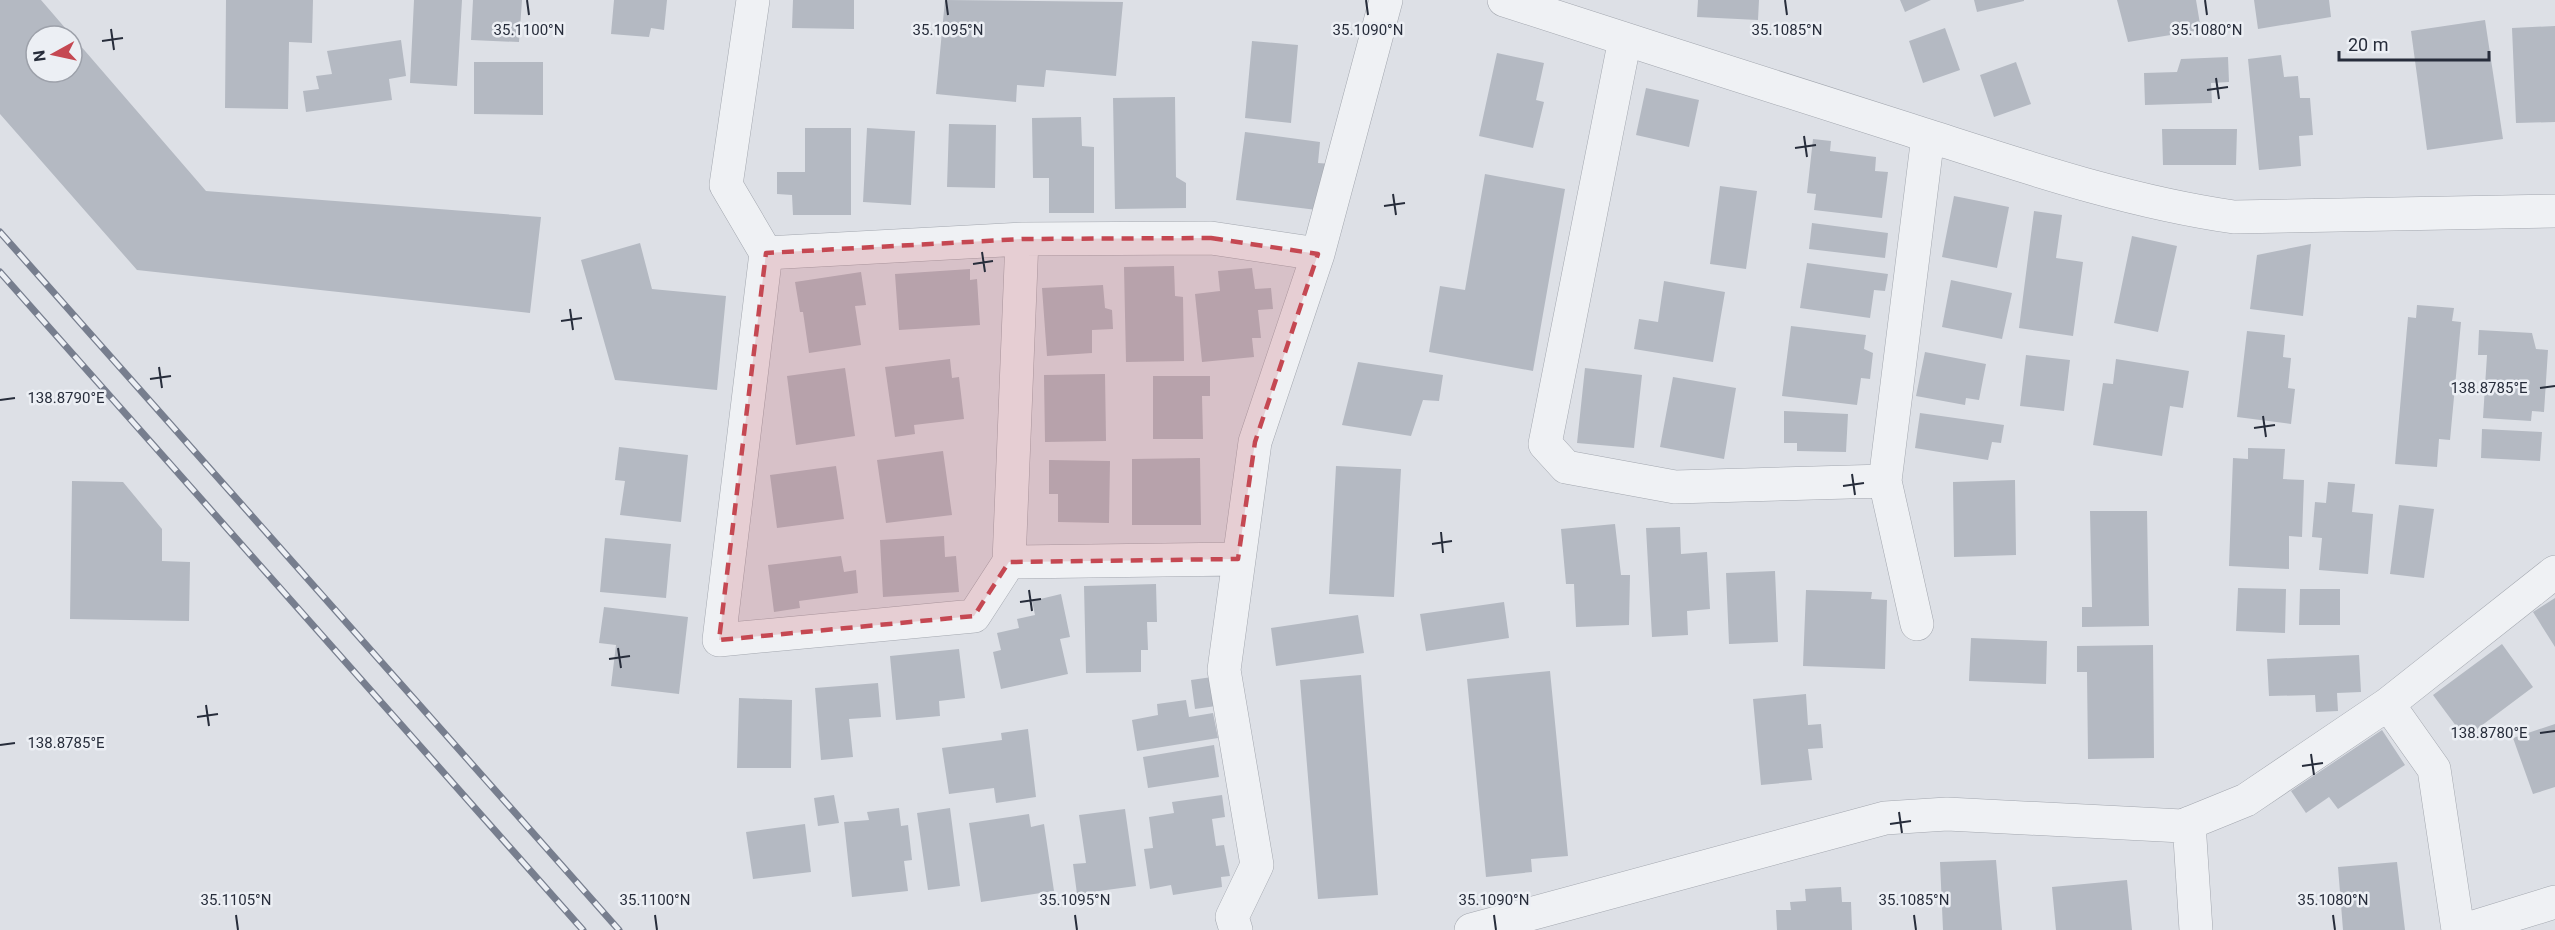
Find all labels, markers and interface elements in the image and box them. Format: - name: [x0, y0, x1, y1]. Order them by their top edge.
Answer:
- text: 35.1100°N: [494, 21, 564, 39]
- text: 35.1095°N: [913, 21, 983, 39]
- text: 35.1090°N: [1333, 21, 1403, 39]
- text: 35.1085°N: [1752, 21, 1822, 39]
- text: 35.1080°N: [2172, 21, 2242, 39]
- north arrow: [24, 24, 84, 84]
- scale bar: [2339, 24, 2489, 62]
- text: 20 m: [2348, 34, 2388, 55]
- text: N: [29, 49, 50, 63]
- text: 138.8785°E: [2450, 379, 2528, 397]
- text: 138.8790°E: [27, 389, 105, 407]
- text: 138.8780°E: [2450, 724, 2528, 742]
- text: 138.8785°E: [27, 734, 105, 752]
- text: 35.1105°N: [201, 891, 271, 909]
- text: 35.1100°N: [620, 891, 690, 909]
- text: 35.1095°N: [1040, 891, 1110, 909]
- text: 35.1090°N: [1459, 891, 1529, 909]
- text: 35.1085°N: [1879, 891, 1949, 909]
- text: 35.1080°N: [2298, 891, 2368, 909]

